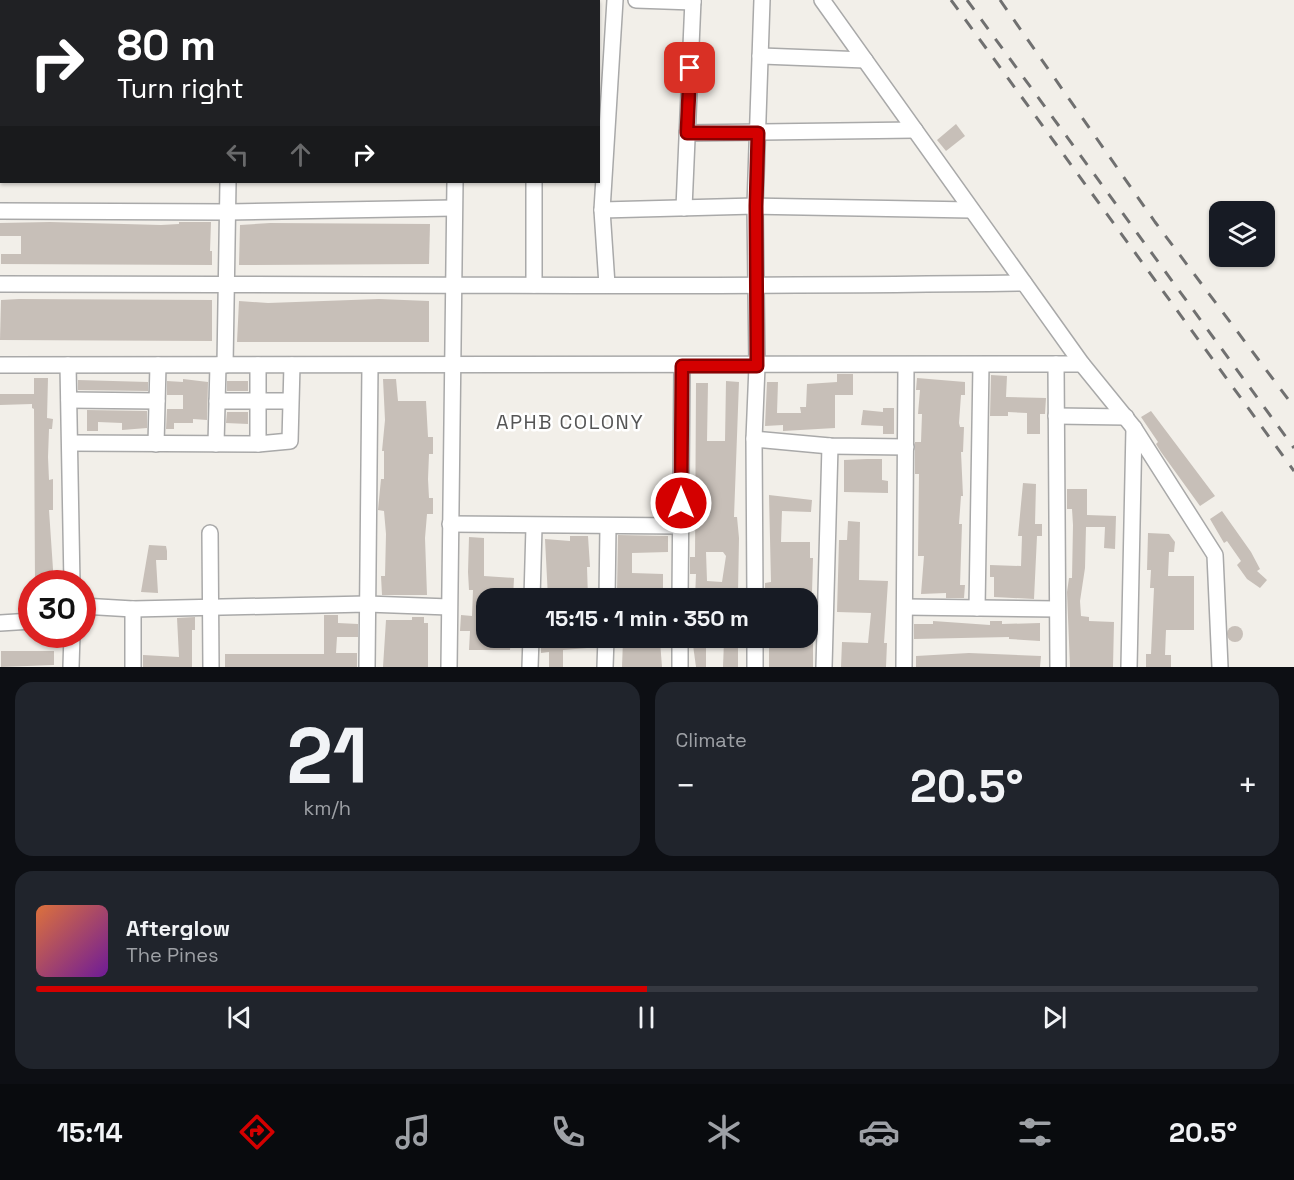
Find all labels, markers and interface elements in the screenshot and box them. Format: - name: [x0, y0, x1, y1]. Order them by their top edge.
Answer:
- text: 80 m: [117, 19, 216, 72]
- icon: right: [18, 24, 96, 102]
- pin: [664, 42, 715, 93]
- icon: arrive: [673, 51, 706, 84]
- text: Turn right: [117, 71, 244, 106]
- icon: left: [221, 138, 254, 171]
- icon: ahead: [284, 138, 317, 171]
- icon: right: [347, 138, 380, 171]
- map controls: [1209, 201, 1275, 267]
- button: layers: [1209, 201, 1275, 267]
- district label: APHB COLONY: [496, 409, 644, 435]
- position arrow: [649, 471, 713, 535]
- speed limit sign: 30: [18, 570, 96, 648]
- text: 15:15 · 1 min · 350 m: [545, 604, 749, 632]
- text: 21: [286, 706, 368, 806]
- text: Climate: [676, 727, 747, 753]
- text: 20.5°: [910, 758, 1024, 815]
- text: −: [676, 765, 696, 807]
- text: +: [1238, 765, 1258, 807]
- text: km/h: [303, 795, 351, 821]
- text: Afterglow: [126, 914, 230, 942]
- text: The Pines: [126, 942, 219, 968]
- icon: previous: [223, 1001, 256, 1034]
- icon: pause: [630, 1001, 663, 1034]
- icon: next: [1038, 1001, 1071, 1034]
- icon: directions: [236, 1111, 278, 1153]
- icon: music: [392, 1111, 434, 1153]
- icon: phone: [547, 1111, 589, 1153]
- icon: climate: [703, 1111, 745, 1153]
- icon: car: [858, 1111, 900, 1153]
- icon: filters: [1014, 1111, 1056, 1153]
- text: 15:14: [57, 1115, 123, 1150]
- text: 20.5°: [1169, 1115, 1237, 1150]

